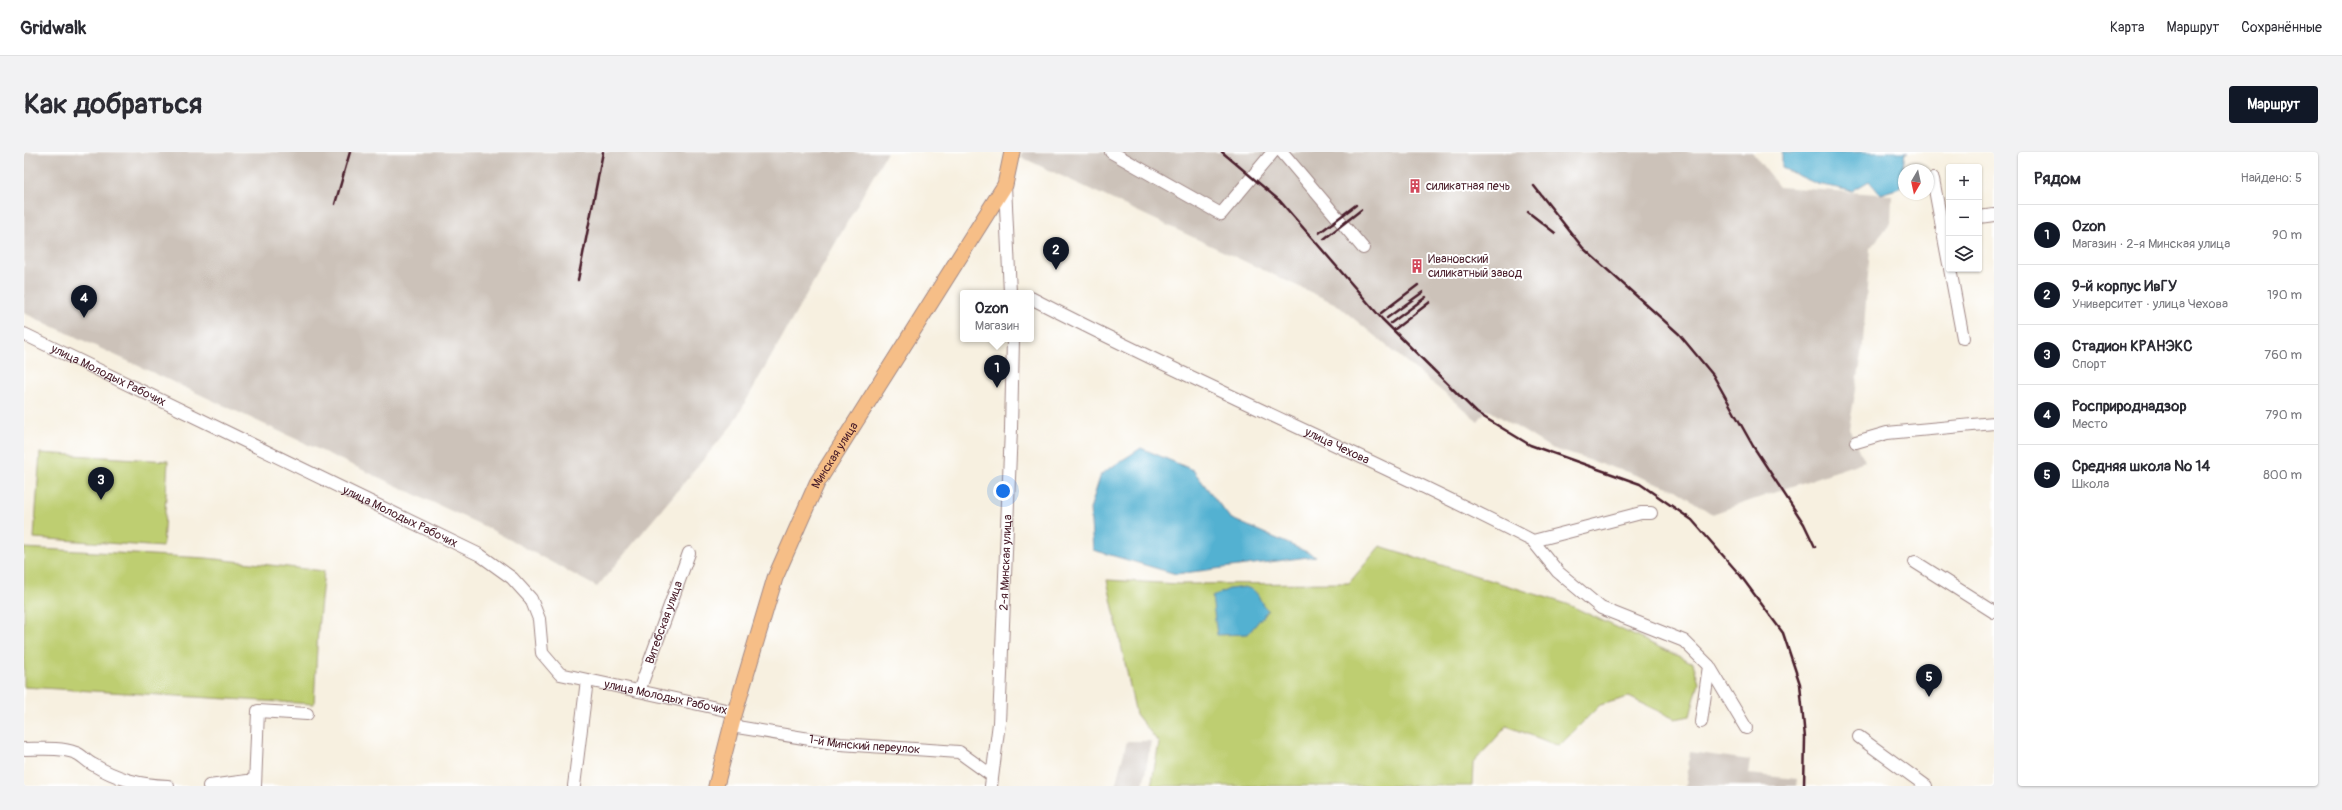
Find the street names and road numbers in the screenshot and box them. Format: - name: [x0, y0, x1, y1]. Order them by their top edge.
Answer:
- street label: улица Молодых Рабочих: [48, 340, 169, 409]
- street label: Минская улица: [808, 419, 861, 491]
- street label: улица Чехова: [1302, 424, 1372, 467]
- street label: улица Молодых Рабочих: [339, 482, 460, 551]
- street label: 2-я Минская улица: [996, 514, 1015, 611]
- street label: Витебская улица: [642, 579, 686, 666]
- street label: улица Молодых Рабочих: [602, 676, 729, 718]
- street label: 1-й Минский переулок: [808, 731, 921, 757]

